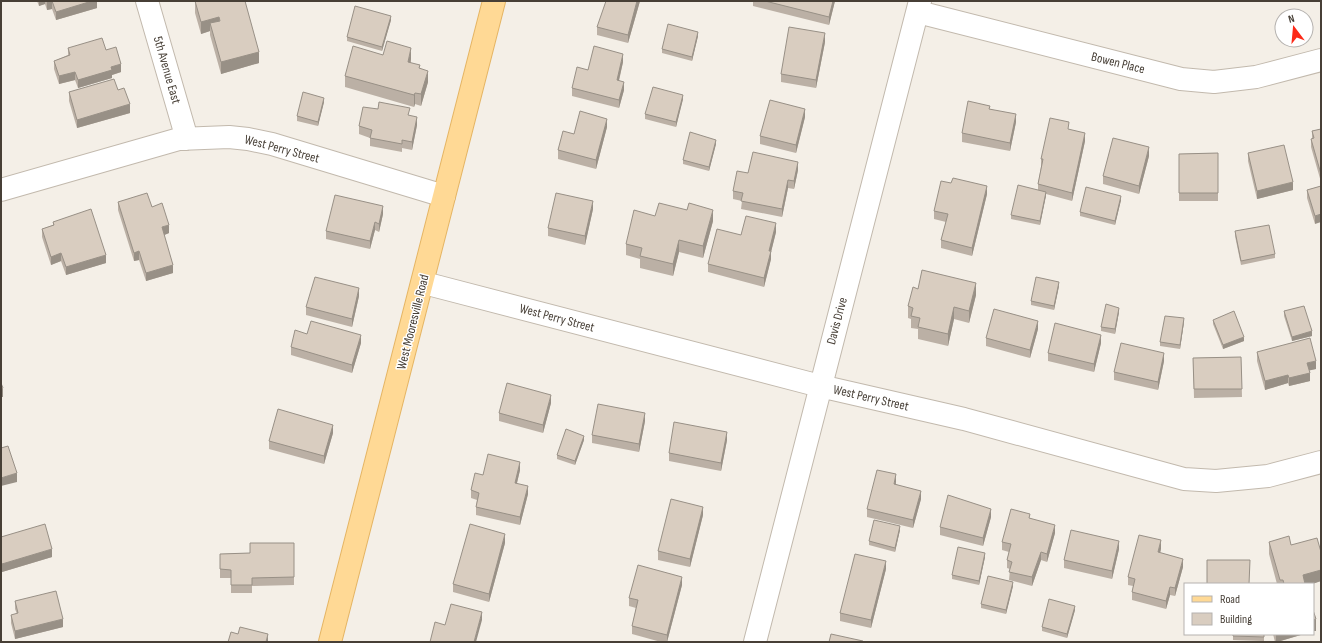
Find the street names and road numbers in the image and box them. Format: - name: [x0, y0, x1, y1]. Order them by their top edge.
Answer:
- street label: 5th Avenue East: [150, 34, 184, 106]
- street label: Bowen Place: [1090, 49, 1146, 77]
- street label: West Perry Street: [243, 131, 321, 167]
- street label: West Mooresville Road: [393, 273, 433, 371]
- street label: Davis Drive: [823, 296, 851, 346]
- street label: West Perry Street: [518, 300, 596, 336]
- street label: West Perry Street: [832, 382, 910, 414]

